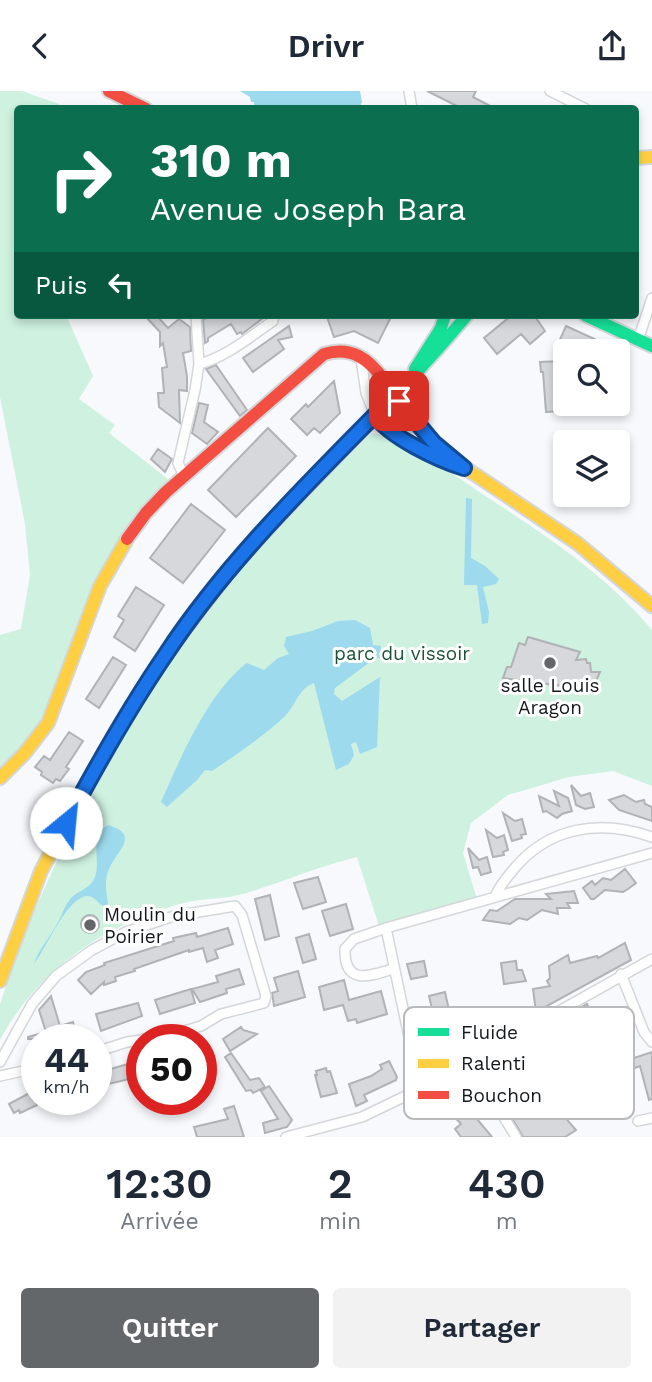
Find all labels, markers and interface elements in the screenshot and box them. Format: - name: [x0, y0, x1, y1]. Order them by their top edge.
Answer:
- icon: back: [21, 27, 59, 65]
- text: Drivr: [288, 27, 364, 65]
- icon: share: [593, 27, 631, 65]
- text: 310 m: [150, 131, 292, 189]
- icon: right: [35, 133, 126, 224]
- text: Avenue Joseph Bara: [150, 190, 466, 228]
- icon: left: [102, 266, 140, 304]
- text: Puis: [35, 270, 88, 300]
- map controls: [553, 339, 630, 507]
- button: search: [553, 339, 630, 416]
- pin: [369, 371, 429, 431]
- icon: arrive: [380, 382, 418, 420]
- button: layers: [553, 430, 630, 507]
- park label: parc du vissoir: [334, 642, 470, 665]
- marker: salle Louis Aragon: [542, 655, 558, 671]
- place label: salle Louis Aragon: [500, 674, 600, 719]
- position arrow: [29, 786, 103, 860]
- place label: Moulin du Poirier: [104, 903, 196, 948]
- marker: Moulin du Poirier: [82, 917, 98, 933]
- legend: [404, 1007, 634, 1119]
- text: Fluide: [461, 1021, 518, 1044]
- speed limit sign: 50: [126, 1024, 217, 1115]
- text: 44: [44, 1039, 89, 1081]
- text: Ralenti: [461, 1052, 526, 1075]
- text: km/h: [43, 1076, 90, 1097]
- text: Bouchon: [461, 1084, 542, 1107]
- text: 12:30: [106, 1159, 213, 1208]
- text: 2: [328, 1159, 353, 1208]
- text: 430: [468, 1159, 546, 1208]
- text: Arrivée: [120, 1208, 199, 1235]
- text: min: [319, 1208, 361, 1235]
- text: m: [496, 1208, 518, 1235]
- button: Quitter: [21, 1288, 319, 1368]
- button: Partager: [333, 1288, 631, 1368]

